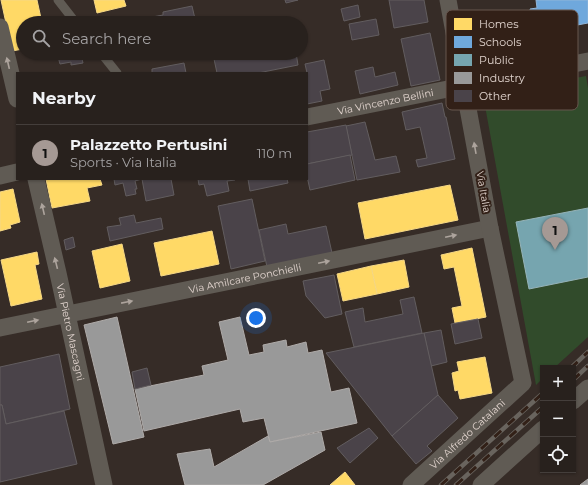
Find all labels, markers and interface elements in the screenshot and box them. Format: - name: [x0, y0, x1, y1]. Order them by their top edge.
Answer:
- legend: [446, 10, 578, 110]
- search box: [16, 16, 308, 60]
- text: Homes: [479, 17, 519, 31]
- icon: search: [30, 27, 52, 49]
- text: Search here: [62, 29, 151, 48]
- text: Schools: [479, 35, 522, 49]
- text: Public: [479, 53, 514, 67]
- one-way arrow: [5, 57, 11, 69]
- text: Industry: [479, 71, 525, 85]
- street label: Via Vincenzo Bellini: [336, 86, 435, 118]
- text: Nearby: [32, 88, 96, 108]
- text: Other: [479, 89, 511, 103]
- text: Palazzetto Pertusini: [70, 135, 227, 154]
- one-way arrow: [472, 142, 478, 154]
- text: 1: [42, 145, 48, 161]
- text: 110 m: [257, 145, 292, 161]
- text: Sports · Via Italia: [70, 154, 177, 170]
- street label: Via Italia: [473, 170, 494, 214]
- one-way arrow: [40, 203, 46, 215]
- pin: 1: [542, 217, 568, 250]
- one-way arrow: [445, 232, 457, 238]
- one-way arrow: [53, 257, 59, 269]
- one-way arrow: [318, 259, 330, 265]
- street label: Via Amilcare Ponchielli: [188, 261, 303, 296]
- street label: Via Pietro Mascagni: [53, 282, 87, 382]
- one-way arrow: [121, 298, 133, 304]
- your location: [246, 308, 266, 328]
- one-way arrow: [27, 318, 39, 324]
- map controls: [540, 365, 576, 473]
- button: +: [540, 365, 576, 401]
- street label: Via Alfredo Catalani: [427, 396, 508, 472]
- button: −: [540, 401, 576, 437]
- button: locate: [540, 437, 576, 473]

